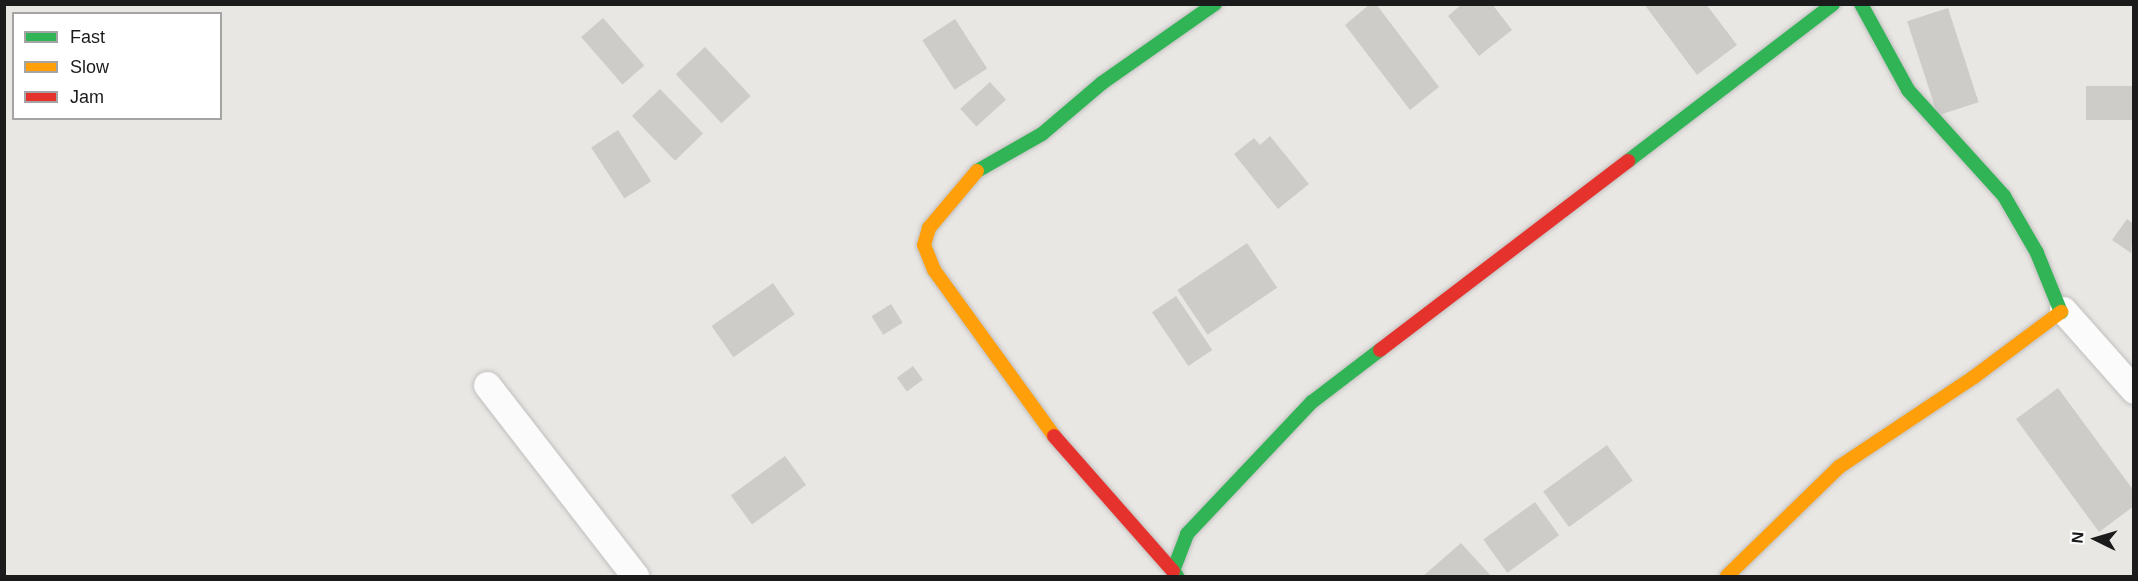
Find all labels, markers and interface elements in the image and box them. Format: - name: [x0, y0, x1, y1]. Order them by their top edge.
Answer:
- legend: [12, 12, 222, 120]
- text: Fast: [70, 27, 105, 47]
- text: Slow: [70, 57, 109, 77]
- text: Jam: [70, 87, 104, 107]
- north arrow: [2066, 509, 2126, 569]
- text: N: [2069, 531, 2087, 544]

